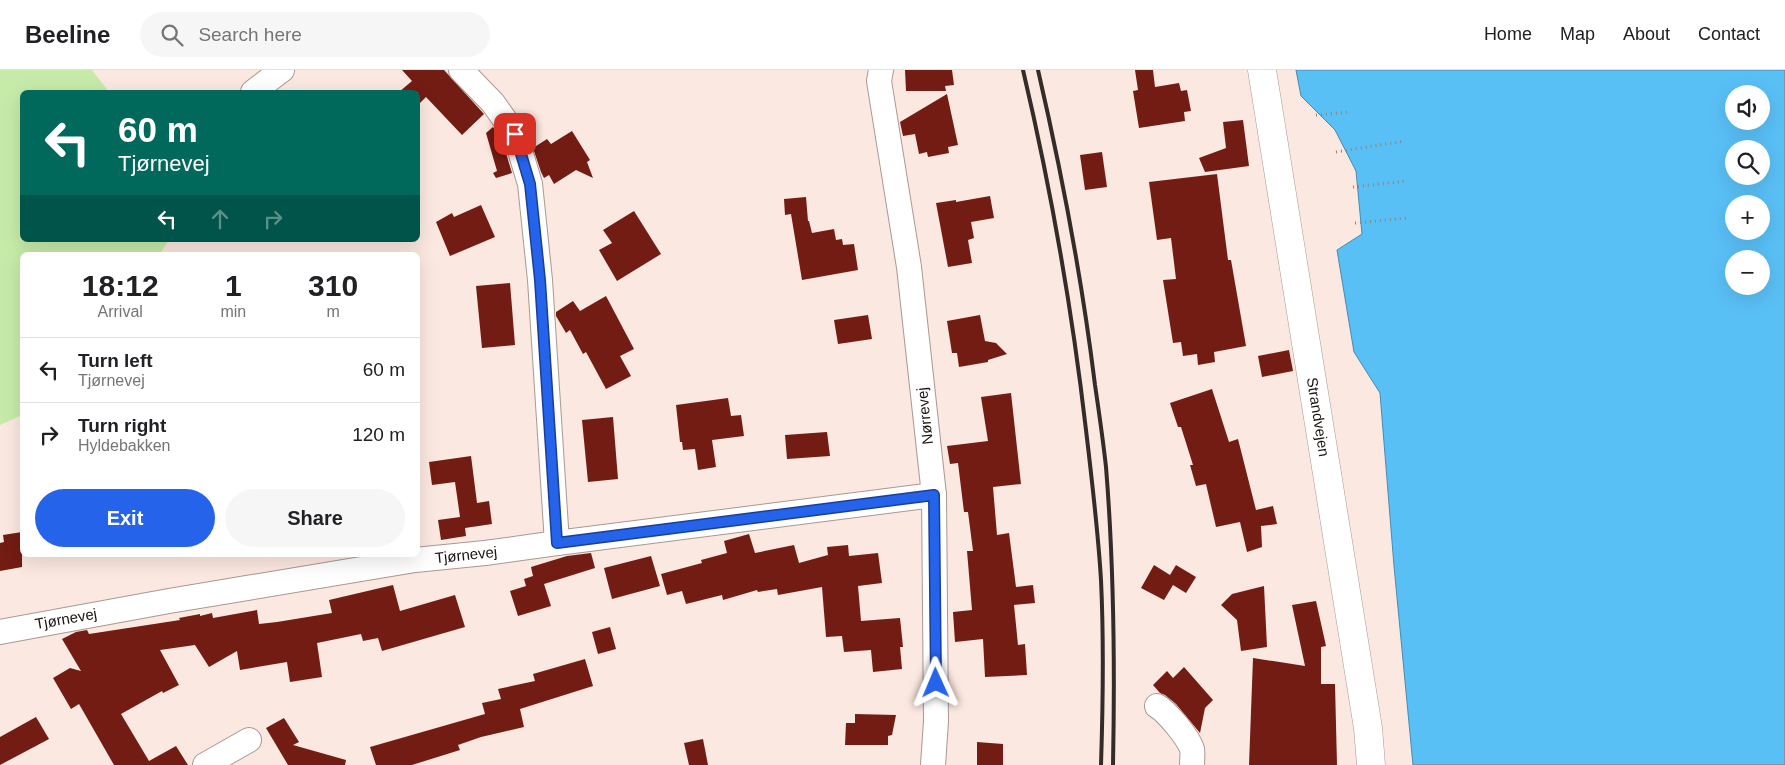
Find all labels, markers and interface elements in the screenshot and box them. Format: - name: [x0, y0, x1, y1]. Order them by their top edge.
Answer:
- search box: [140, 12, 490, 57]
- text: Beeline: [25, 21, 110, 48]
- icon: search: [158, 21, 186, 49]
- text: Search here: [198, 24, 302, 45]
- text: Home: [1484, 24, 1532, 44]
- text: Map: [1560, 24, 1595, 44]
- text: About: [1623, 24, 1670, 44]
- text: Contact: [1698, 24, 1760, 44]
- map controls: [1725, 85, 1770, 295]
- button: sound: [1725, 85, 1770, 130]
- icon: left: [35, 110, 100, 175]
- text: 60 m: [118, 110, 198, 149]
- pin: [494, 113, 536, 155]
- icon: arrive: [501, 120, 529, 148]
- button: search: [1725, 140, 1770, 185]
- text: Tjørnevej: [118, 151, 210, 176]
- button: +: [1725, 195, 1770, 240]
- icon: left: [153, 205, 181, 233]
- icon: ahead: [206, 205, 234, 233]
- icon: right: [259, 205, 287, 233]
- button: −: [1725, 250, 1770, 295]
- text: 18:12: [82, 269, 159, 302]
- text: 1: [225, 269, 242, 302]
- text: 310: [308, 269, 358, 302]
- text: Arrival: [98, 303, 143, 320]
- text: min: [220, 303, 246, 320]
- text: m: [326, 303, 340, 320]
- text: Turn left: [78, 350, 153, 371]
- icon: left: [35, 356, 63, 384]
- text: 60 m: [363, 359, 405, 380]
- text: Tjørnevej: [78, 372, 145, 389]
- street label: Strandvejen: [1304, 376, 1333, 458]
- street label: Nørrevej: [913, 387, 936, 446]
- text: Turn right: [78, 415, 166, 436]
- icon: right: [35, 421, 63, 449]
- text: 120 m: [352, 424, 405, 445]
- text: Hyldebakken: [78, 437, 171, 454]
- button: Exit: [35, 489, 215, 547]
- button: Share: [225, 489, 405, 547]
- street label: Tjørnevej: [434, 543, 498, 566]
- street label: Tjørnevej: [34, 605, 98, 632]
- position arrow: [909, 656, 961, 708]

